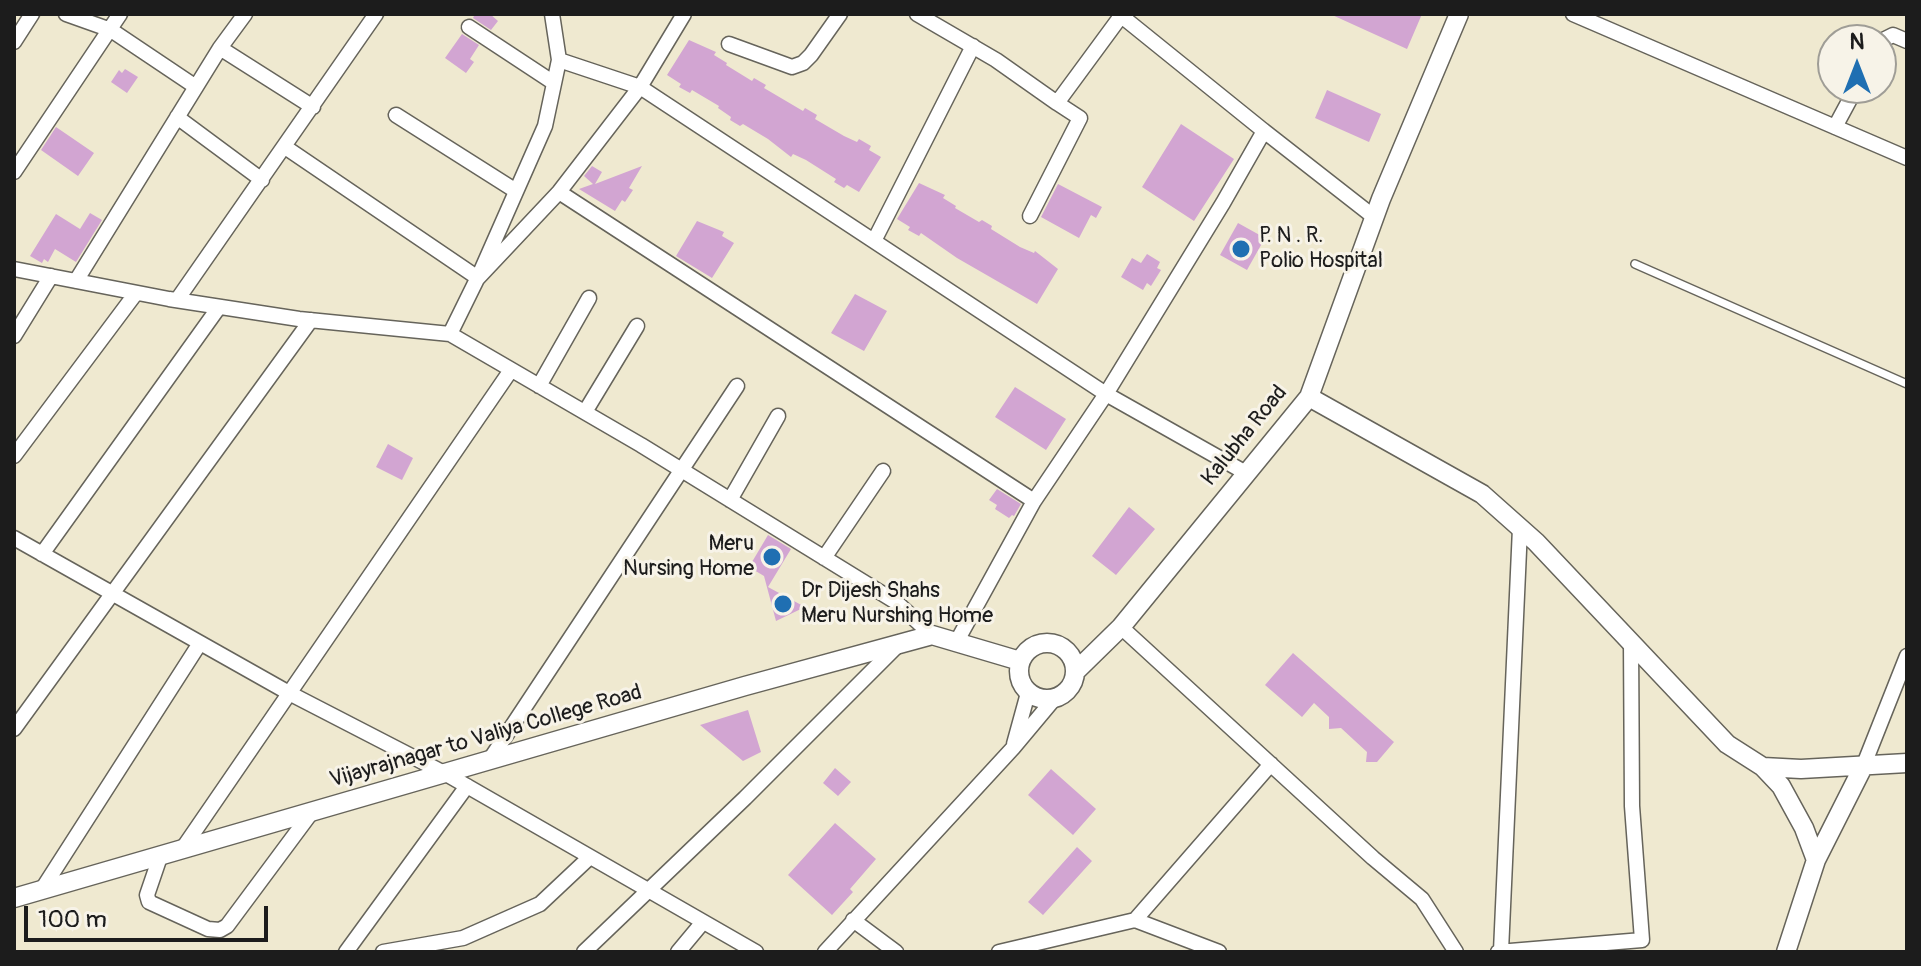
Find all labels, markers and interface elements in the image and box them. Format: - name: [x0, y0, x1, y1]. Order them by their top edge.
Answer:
- north arrow: [1817, 24, 1897, 104]
- text: N: [1850, 28, 1864, 56]
- place label: P. N . R. Polio Hospital: [1259, 223, 1383, 274]
- marker: P. N . R. Polio Hospital: [1230, 238, 1252, 260]
- street label: Kalubha Road: [1197, 380, 1293, 492]
- place label: Meru Nursing Home: [623, 531, 754, 582]
- marker: Meru Nursing Home: [761, 546, 783, 568]
- place label: Dr Dijesh Shahs Meru Nurshing Home: [801, 578, 993, 630]
- marker: Dr Dijesh Shahs Meru Nurshing Home: [772, 593, 794, 615]
- street label: Vijayrajnagar to Valiya College Road: [327, 680, 645, 794]
- scale bar: [28, 890, 272, 940]
- text: 100 m: [38, 905, 107, 934]

